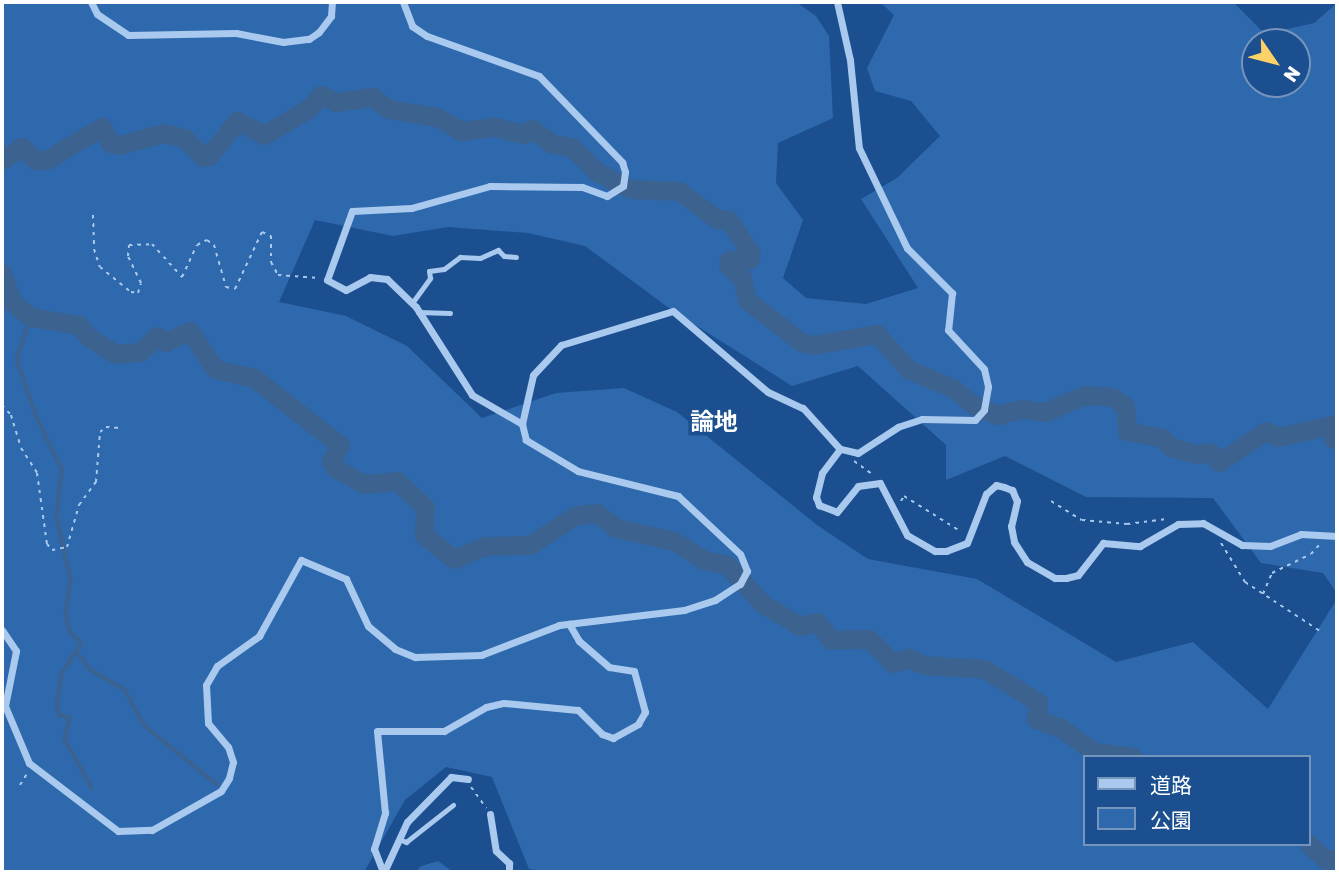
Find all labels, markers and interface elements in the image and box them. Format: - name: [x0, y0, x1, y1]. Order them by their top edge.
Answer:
- north arrow: [1241, 28, 1311, 98]
- text: N: [1279, 62, 1305, 86]
- district label: 論地: [690, 409, 738, 437]
- legend: [1084, 755, 1311, 846]
- text: 道路: [1150, 773, 1192, 798]
- text: 公園: [1150, 808, 1192, 833]

